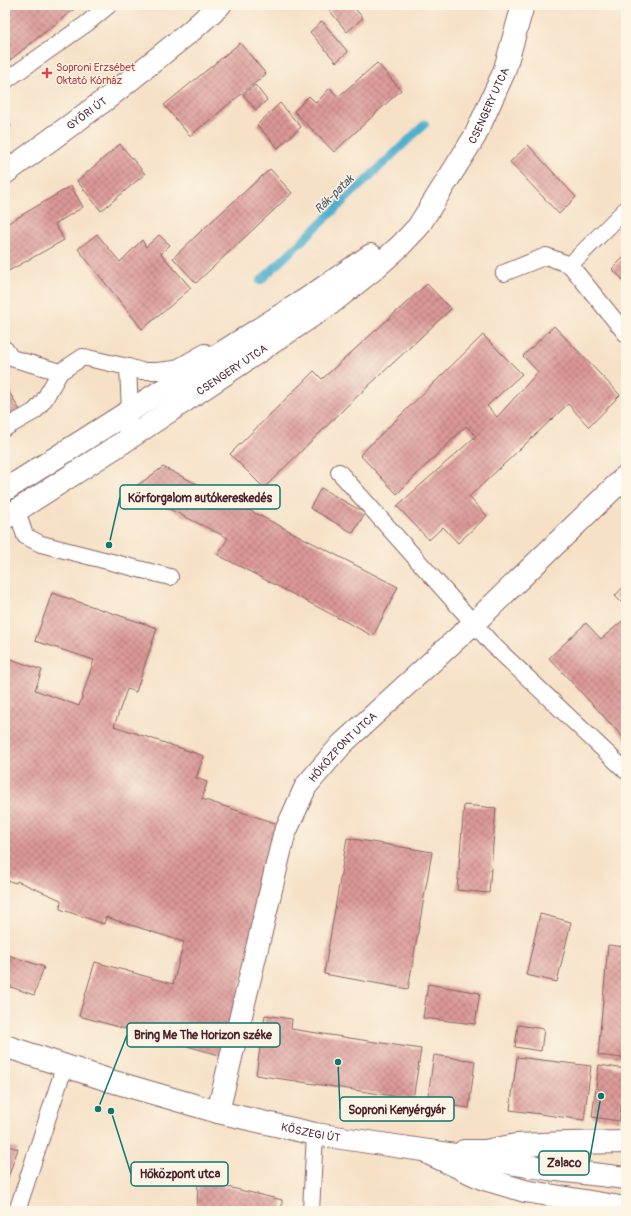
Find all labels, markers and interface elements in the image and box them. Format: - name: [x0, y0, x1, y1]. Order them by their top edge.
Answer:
- place label: Soproni Erzsébet Oktató Kórház: [56, 61, 136, 87]
- street label: CSENGERY UTCA: [466, 66, 512, 146]
- marker: Soproni Erzsébet Oktató Kórház: [41, 67, 53, 79]
- street label: GYŐRI ÚT: [64, 95, 109, 133]
- water label: Rák-patak: [312, 171, 358, 217]
- street label: CSENGERY UTCA: [194, 342, 270, 398]
- callout: Körforgalom autókereskedés: [120, 485, 280, 509]
- text: Körforgalom autókereskedés: [128, 491, 273, 506]
- street label: HŐKÖZPONT UTCA: [306, 710, 379, 785]
- callout: Bring Me The Horizon széke: [127, 1023, 280, 1047]
- text: Bring Me The Horizon széke: [134, 1028, 273, 1043]
- callout: Soproni Kenyérgyár: [340, 1097, 454, 1121]
- text: Soproni Kenyérgyár: [348, 1103, 446, 1118]
- street label: KŐSZEGI ÚT: [280, 1121, 341, 1145]
- callout: Zalaco: [539, 1151, 589, 1175]
- text: Zalaco: [547, 1156, 582, 1171]
- callout: Hőközpont utca: [131, 1162, 228, 1186]
- text: Hőközpont utca: [140, 1167, 221, 1182]

